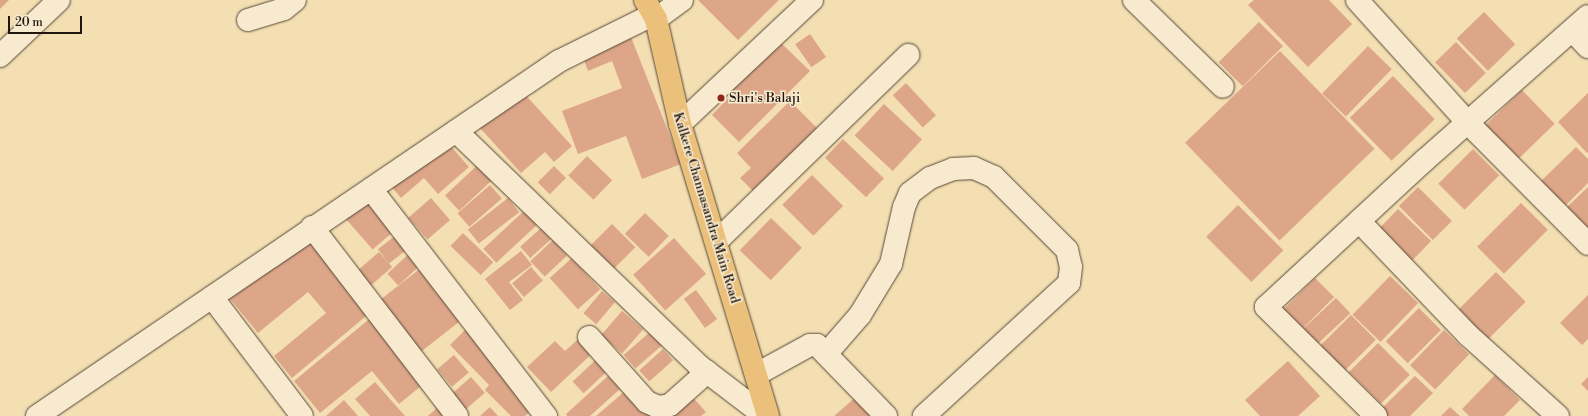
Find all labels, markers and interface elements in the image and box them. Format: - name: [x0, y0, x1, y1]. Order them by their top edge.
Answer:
- scale bar: [10, 8, 84, 34]
- text: 20 m: [15, 15, 43, 30]
- place label: Shri's Balaji: [729, 90, 800, 106]
- marker: Shri's Balaji: [716, 93, 726, 103]
- street label: Kalkere Channasandra Main Road: [669, 111, 743, 305]

